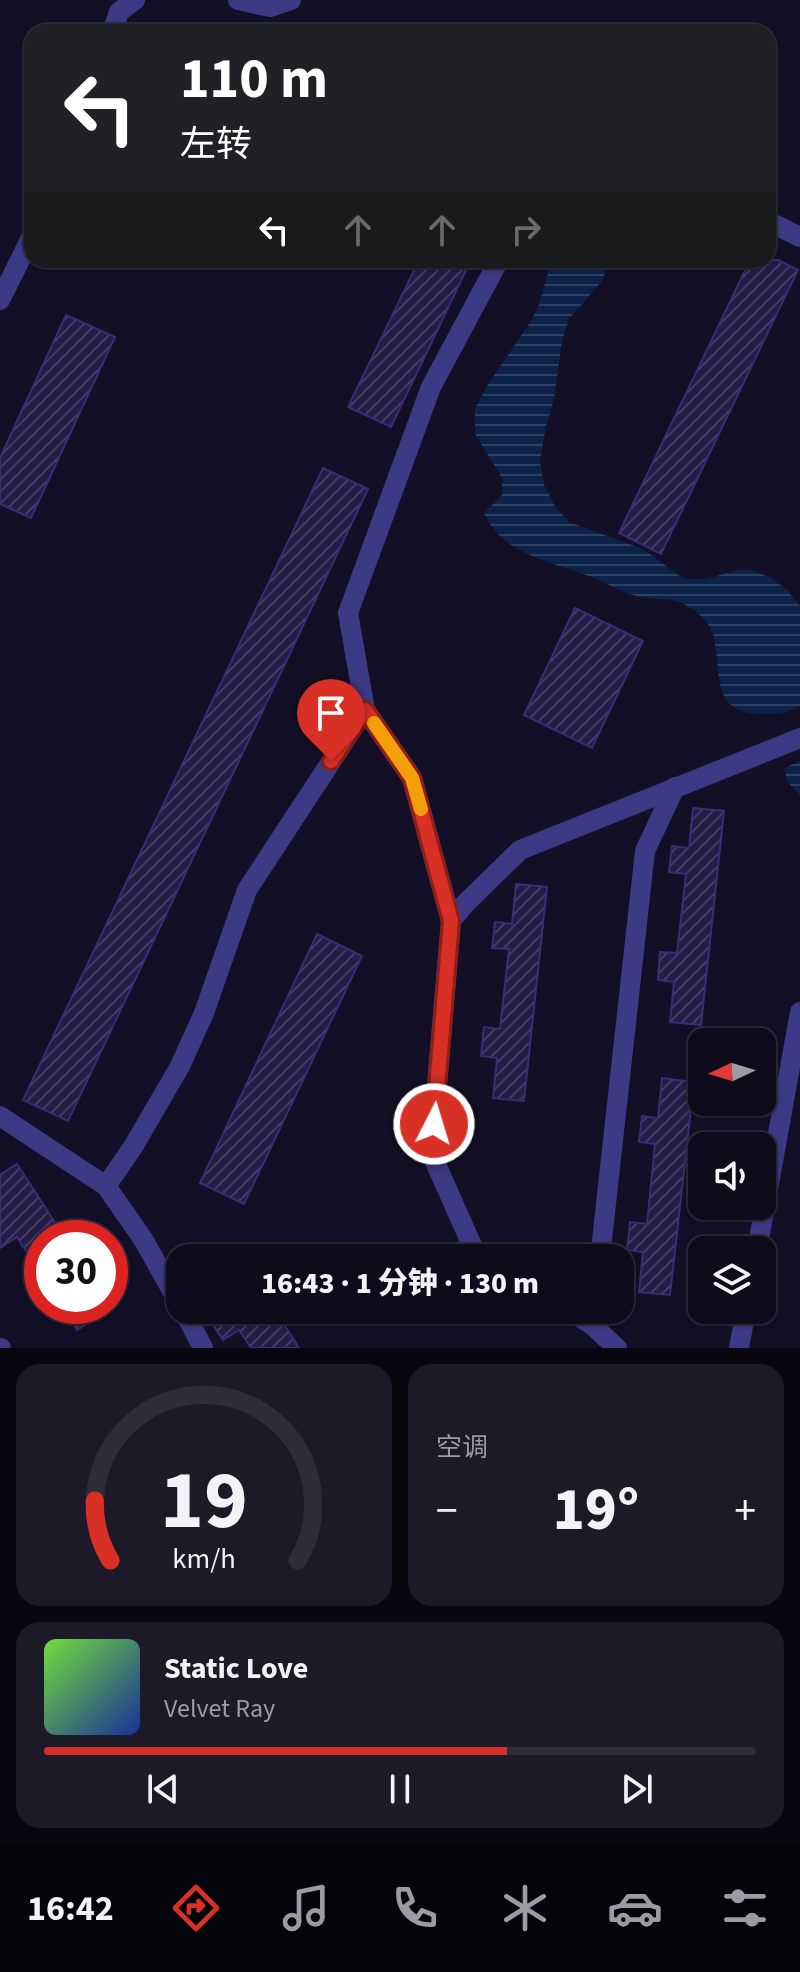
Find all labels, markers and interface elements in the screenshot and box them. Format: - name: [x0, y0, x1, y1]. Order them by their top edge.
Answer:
- text: 110 m: [180, 40, 328, 119]
- icon: left: [48, 56, 152, 160]
- text: 左转: [180, 119, 252, 170]
- icon: left: [252, 208, 296, 252]
- icon: ahead: [336, 208, 380, 252]
- icon: ahead: [420, 208, 464, 252]
- icon: right: [504, 208, 548, 252]
- pin: [297, 679, 365, 761]
- icon: arrive: [309, 691, 353, 735]
- north arrow: [688, 1028, 776, 1116]
- map controls: [688, 1028, 776, 1324]
- position arrow: [392, 1082, 476, 1166]
- button: sound: [688, 1132, 776, 1220]
- speed limit sign: 30: [24, 1220, 128, 1324]
- button: layers: [688, 1236, 776, 1324]
- text: 16:43 · 1 分钟 · 130 m: [261, 1262, 539, 1305]
- text: 空调: [436, 1429, 488, 1466]
- text: 19: [160, 1442, 248, 1560]
- text: 19°: [553, 1468, 639, 1553]
- text: −: [436, 1480, 458, 1543]
- text: +: [734, 1480, 756, 1543]
- text: km/h: [172, 1539, 236, 1579]
- text: Static Love: [164, 1647, 308, 1690]
- text: Velvet Ray: [164, 1690, 275, 1727]
- icon: previous: [141, 1767, 185, 1811]
- icon: pause: [378, 1767, 422, 1811]
- icon: next: [615, 1767, 659, 1811]
- icon: directions: [168, 1880, 224, 1936]
- icon: music: [278, 1880, 334, 1936]
- icon: phone: [387, 1880, 443, 1936]
- icon: climate: [497, 1880, 553, 1936]
- icon: car: [607, 1880, 663, 1936]
- icon: filters: [717, 1880, 773, 1936]
- text: 16:42: [27, 1883, 114, 1934]

